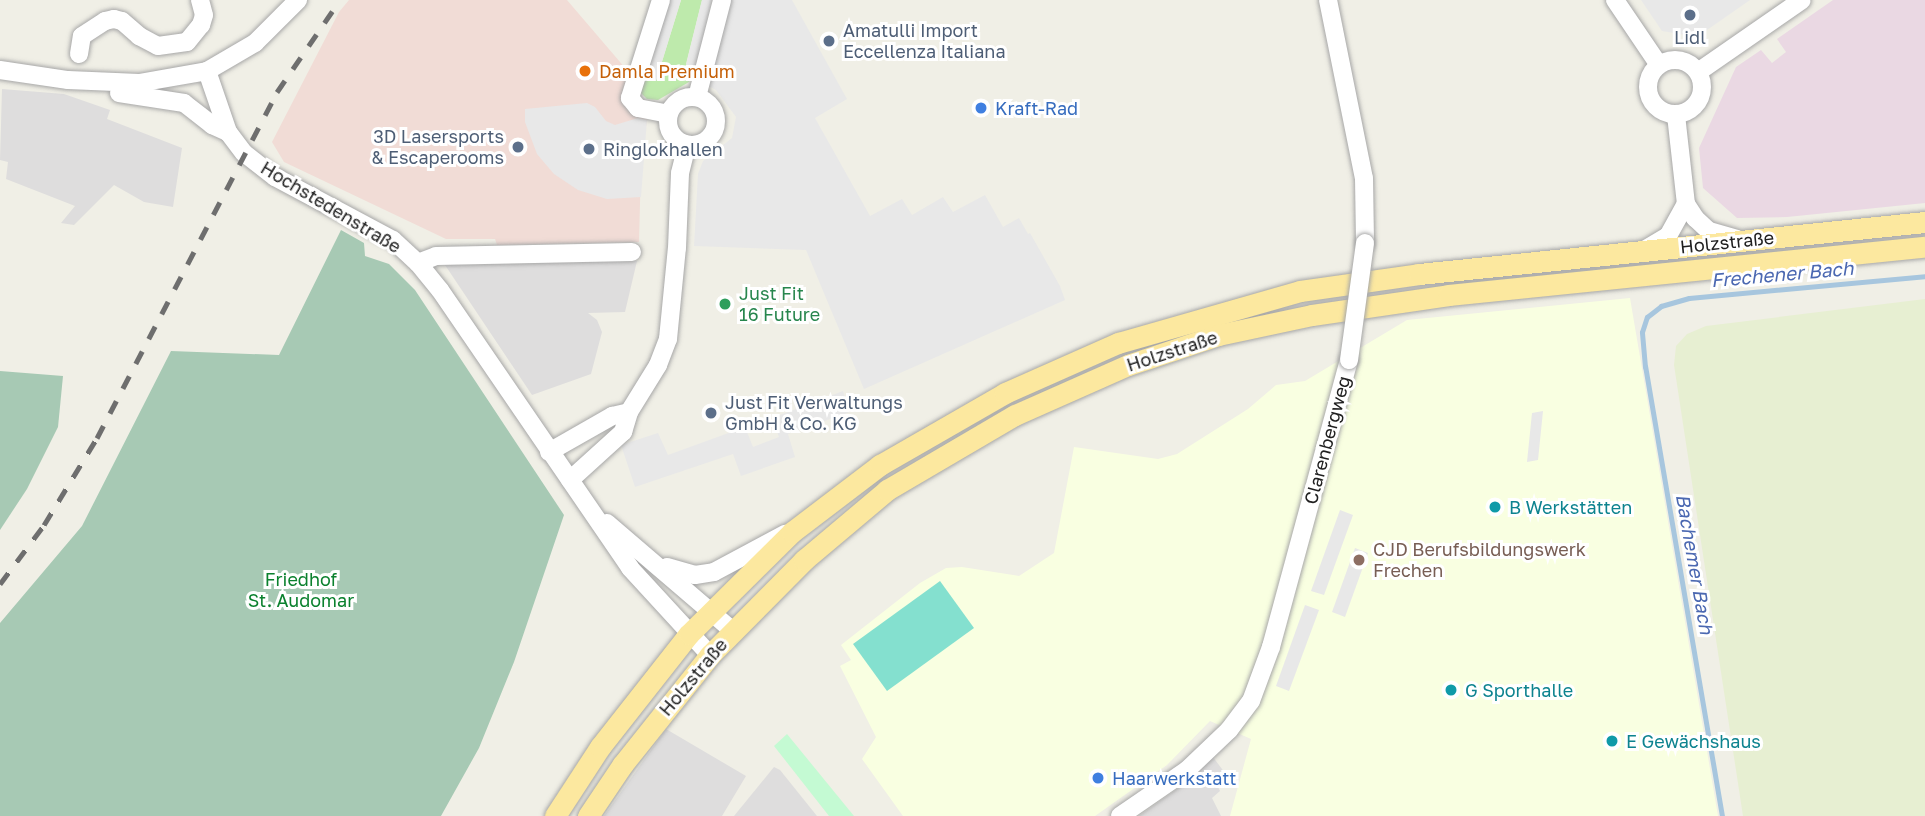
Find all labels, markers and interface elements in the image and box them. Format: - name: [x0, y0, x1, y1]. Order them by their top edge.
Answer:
- marker: Lidl: [1682, 7, 1698, 23]
- place label: Amatulli Import Eccellenza Italiana: [843, 20, 1006, 62]
- place label: Lidl: [1674, 26, 1706, 48]
- marker: Amatulli Import Eccellenza Italiana: [821, 33, 837, 49]
- place label: Damla Premium: [599, 60, 735, 82]
- marker: Damla Premium: [577, 63, 593, 79]
- place label: Kraft-Rad: [995, 97, 1078, 119]
- marker: Kraft-Rad: [973, 100, 989, 116]
- place label: 3D Lasersports & Escaperooms: [372, 126, 504, 168]
- place label: Ringlokhallen: [603, 138, 723, 160]
- marker: 3D Lasersports & Escaperooms: [510, 139, 526, 155]
- marker: Ringlokhallen: [581, 141, 597, 157]
- street label: Hochstedenstraße: [257, 157, 405, 257]
- street label: Holzstraße: [1679, 226, 1775, 258]
- water label: Frechener Bach: [1710, 256, 1854, 292]
- place label: Just Fit 16 Future: [739, 283, 820, 326]
- marker: Just Fit 16 Future: [717, 296, 733, 312]
- street label: Holzstraße: [1124, 326, 1220, 376]
- street label: Clarenbergweg: [1300, 374, 1354, 506]
- place label: Just Fit Verwaltungs GmbH & Co. KG: [725, 392, 903, 434]
- marker: Just Fit Verwaltungs GmbH & Co. KG: [703, 405, 719, 421]
- water label: Bachemer Bach: [1671, 492, 1719, 636]
- place label: B Werkstätten: [1509, 496, 1632, 518]
- marker: B Werkstätten: [1487, 499, 1503, 515]
- place label: CJD Berufsbildungswerk Frechen: [1373, 539, 1586, 582]
- marker: CJD Berufsbildungswerk Frechen: [1351, 552, 1367, 568]
- park label: Friedhof St. Audomar: [248, 569, 354, 612]
- street label: Holzstraße: [654, 634, 732, 720]
- place label: G Sporthalle: [1465, 679, 1573, 701]
- marker: G Sporthalle: [1443, 682, 1459, 698]
- place label: E Gewächshaus: [1626, 730, 1761, 752]
- marker: E Gewächshaus: [1604, 733, 1620, 749]
- place label: Haarwerkstatt: [1112, 767, 1236, 789]
- marker: Haarwerkstatt: [1090, 770, 1106, 786]

